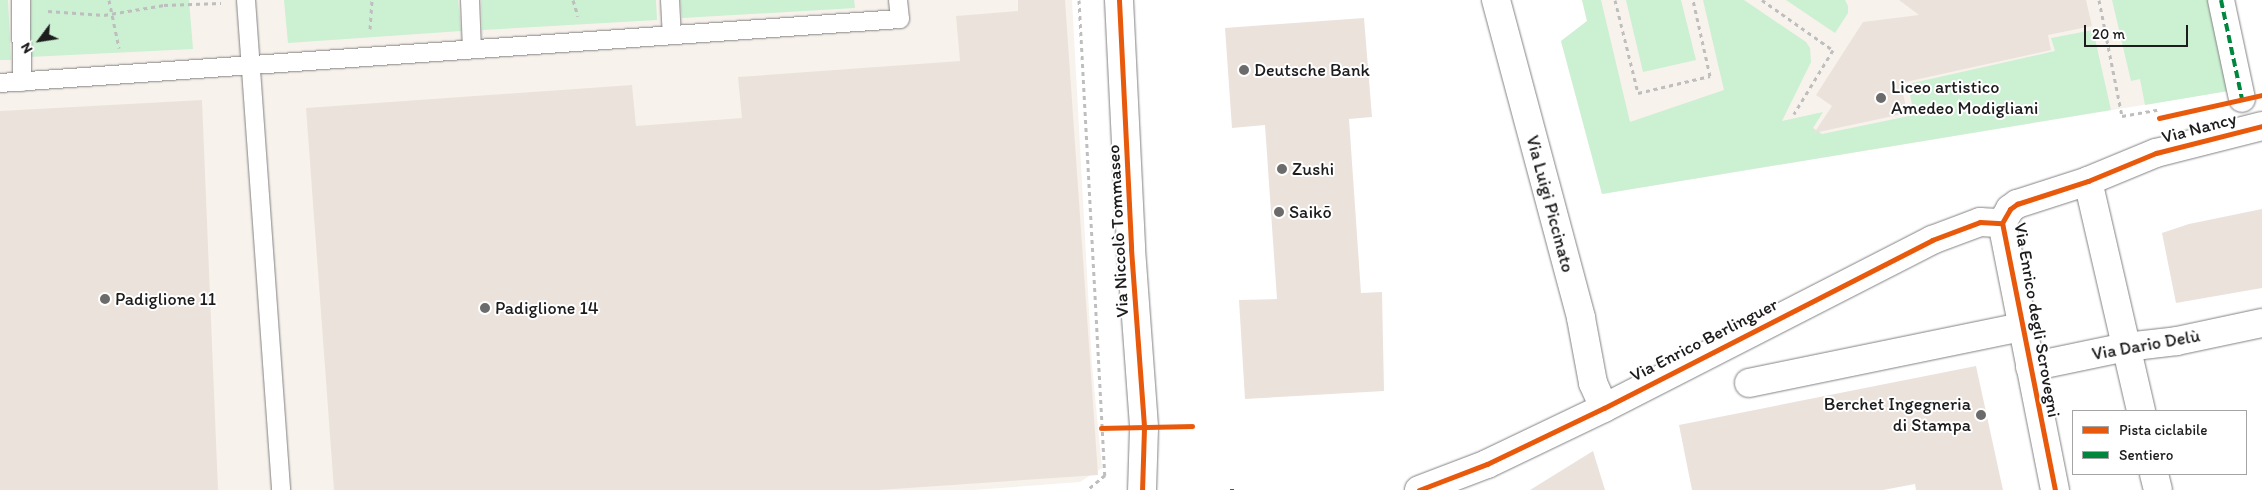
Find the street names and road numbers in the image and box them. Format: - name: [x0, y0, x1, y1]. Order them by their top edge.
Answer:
- street label: Via Nancy: [2159, 108, 2239, 148]
- street label: Via Luigi Piccinato: [1521, 133, 1579, 275]
- street label: Via Niccolò Tommaseo: [1103, 145, 1133, 317]
- street label: Via Enrico degli Scrovegni: [2009, 221, 2065, 419]
- street label: Via Enrico Berlinguer: [1626, 293, 1782, 387]
- street label: Via Dario Delù: [2090, 325, 2202, 365]

